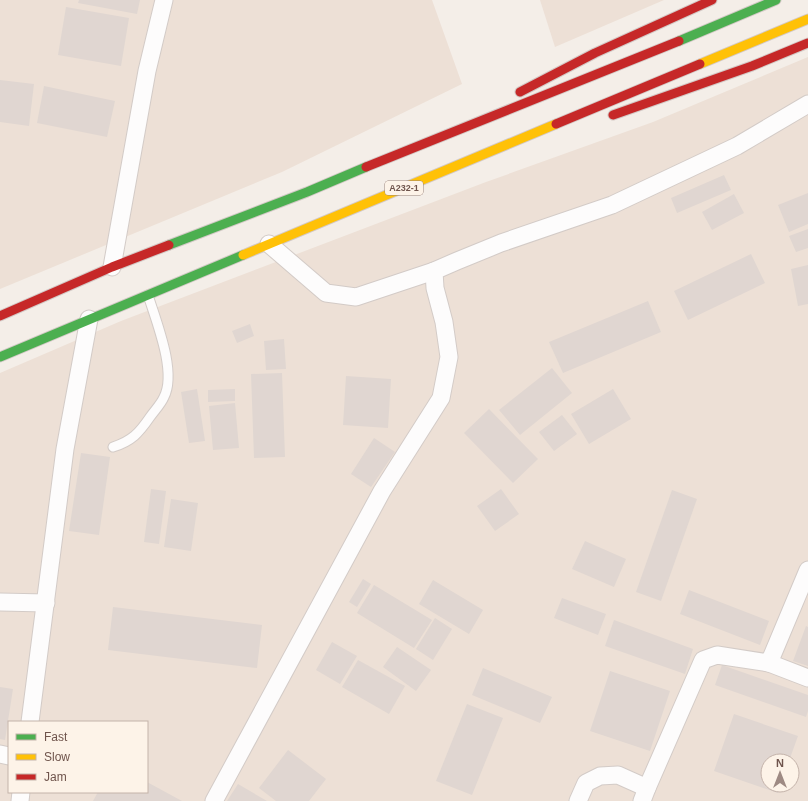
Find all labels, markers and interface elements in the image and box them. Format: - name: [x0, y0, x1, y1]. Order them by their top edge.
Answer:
- road number: A232-1: [385, 181, 423, 195]
- legend: [8, 721, 148, 793]
- text: Fast: [44, 730, 68, 744]
- text: Slow: [44, 750, 70, 764]
- north arrow: [760, 753, 800, 793]
- text: N: [776, 757, 784, 769]
- text: Jam: [44, 770, 67, 784]

